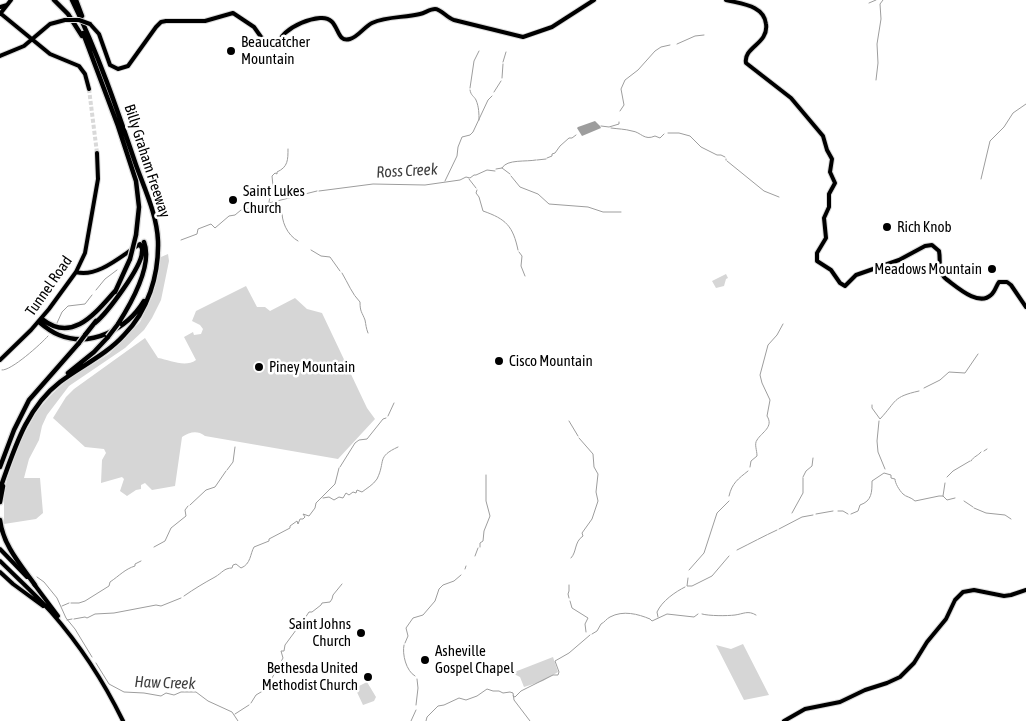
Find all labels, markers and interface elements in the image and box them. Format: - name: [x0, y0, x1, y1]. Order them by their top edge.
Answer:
- place label: Beaucatcher Mountain: [241, 33, 310, 68]
- marker: Beaucatcher Mountain: [225, 45, 237, 57]
- street label: Billy Graham Freeway: [120, 102, 174, 220]
- water label: Ross Creek: [376, 160, 438, 182]
- place label: Saint Lukes Church: [243, 182, 305, 217]
- marker: Saint Lukes Church: [227, 194, 239, 206]
- place label: Rich Knob: [897, 218, 952, 236]
- marker: Rich Knob: [881, 221, 893, 233]
- street label: Tunnel Road: [22, 253, 76, 319]
- place label: Meadows Mountain: [874, 260, 982, 278]
- marker: Meadows Mountain: [986, 263, 998, 275]
- place label: Cisco Mountain: [509, 352, 593, 370]
- marker: Cisco Mountain: [493, 355, 505, 367]
- place label: Piney Mountain: [269, 358, 355, 376]
- marker: Piney Mountain: [253, 361, 265, 373]
- place label: Saint Johns Church: [289, 615, 351, 650]
- marker: Saint Johns Church: [355, 627, 367, 639]
- place label: Asheville Gospel Chapel: [435, 642, 514, 677]
- marker: Asheville Gospel Chapel: [419, 654, 431, 666]
- place label: Bethesda United Methodist Church: [262, 659, 358, 694]
- marker: Bethesda United Methodist Church: [362, 671, 374, 683]
- water label: Haw Creek: [134, 672, 196, 694]

